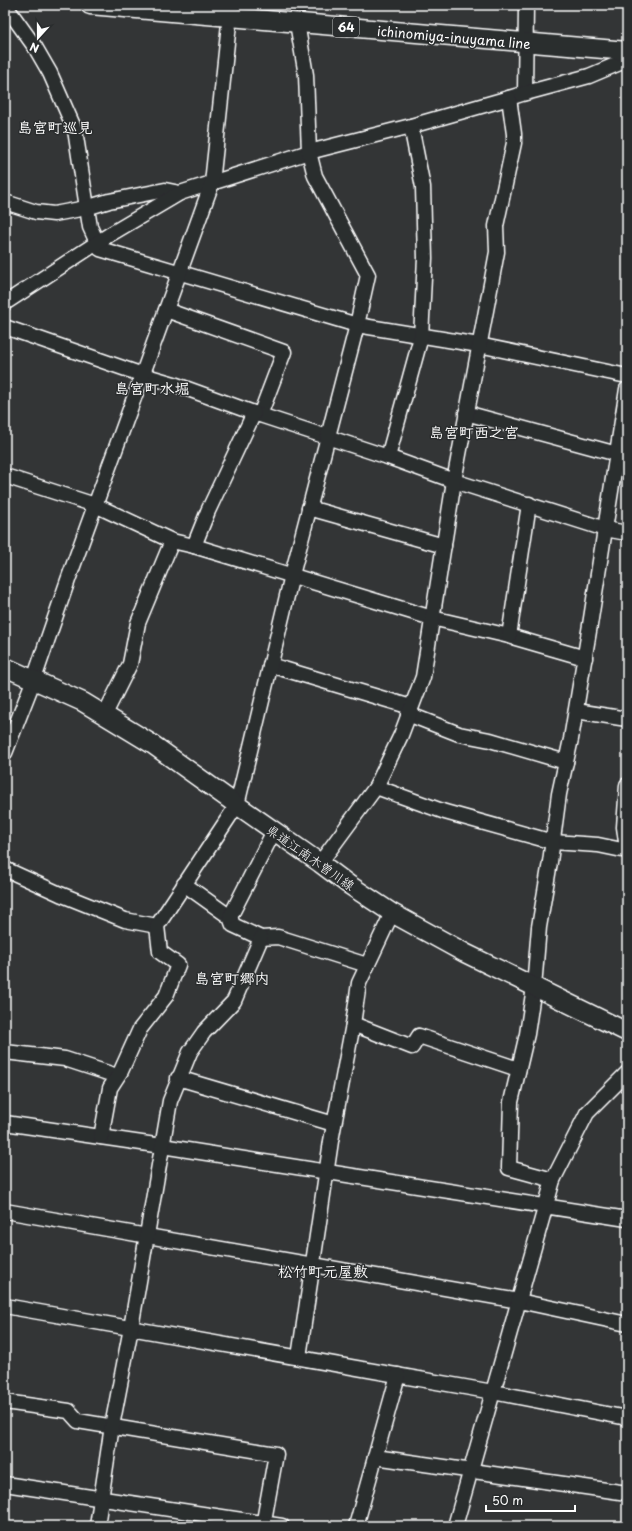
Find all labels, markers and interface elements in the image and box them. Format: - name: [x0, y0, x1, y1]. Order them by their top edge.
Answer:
- road number: 64: [333, 17, 359, 37]
- north arrow: [18, 18, 58, 58]
- street label: ichinomiya-inuyama line: [377, 21, 531, 53]
- text: N: [27, 38, 41, 57]
- district label: 島宮町巡見: [17, 115, 93, 138]
- district label: 島宮町水堀: [114, 376, 190, 399]
- district label: 島宮町西之宮: [429, 420, 519, 443]
- street label: 県道江南木曽川線: [263, 819, 360, 895]
- district label: 島宮町郷内: [194, 966, 270, 989]
- district label: 松竹町元屋敷: [278, 1259, 368, 1282]
- scale bar: [486, 1487, 575, 1513]
- text: 50 m: [492, 1491, 523, 1509]

